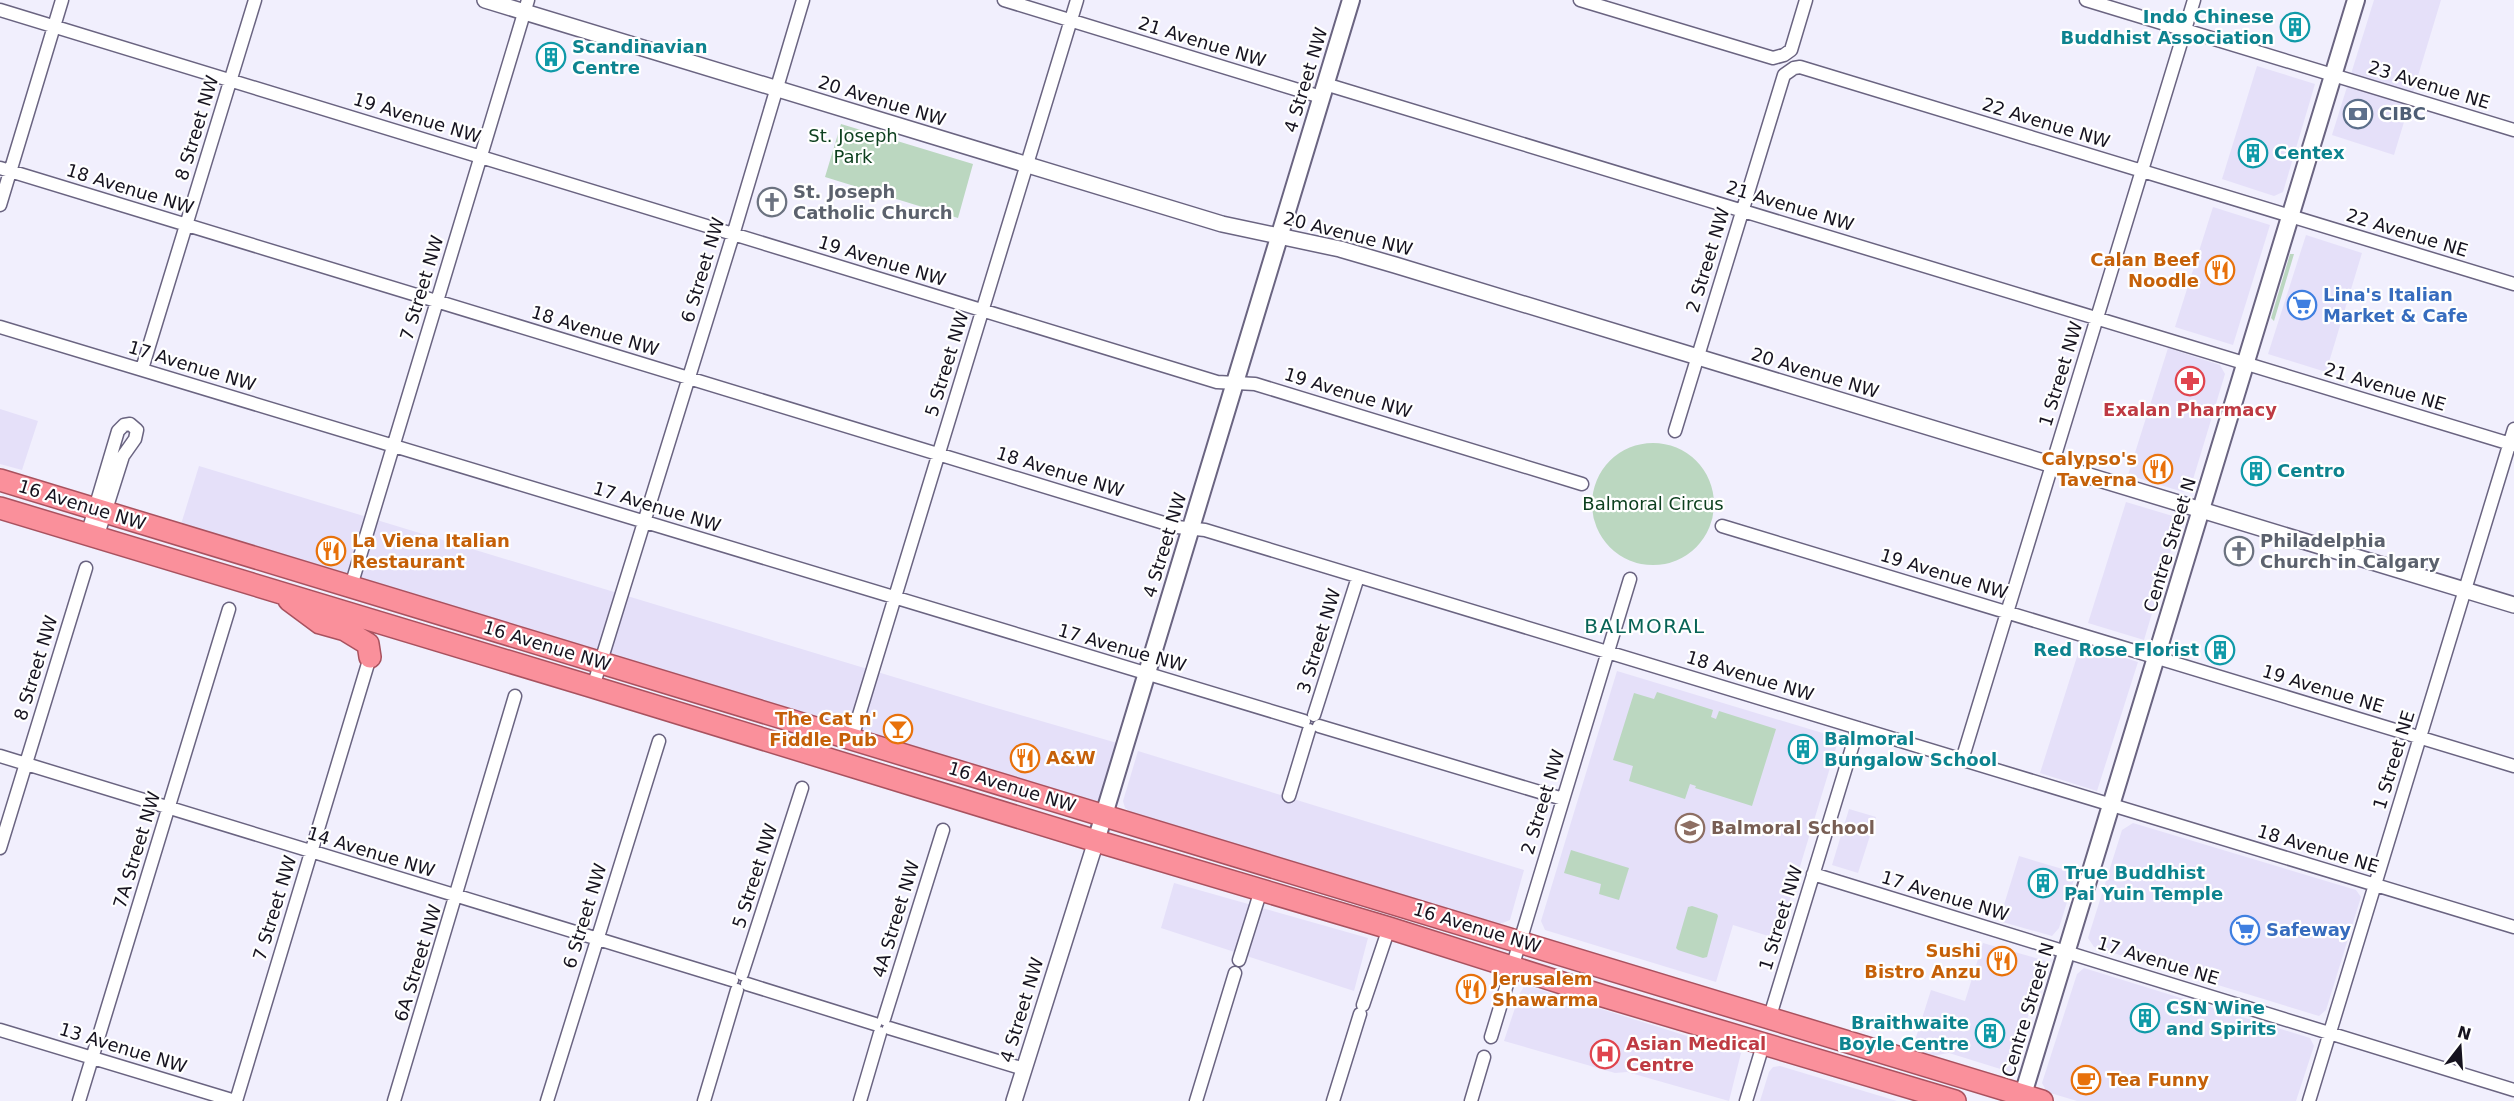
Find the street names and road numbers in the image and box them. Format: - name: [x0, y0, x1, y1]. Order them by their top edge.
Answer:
- street label: 21 Avenue NW: [1136, 12, 1269, 71]
- street label: 4 Street NW: [1280, 25, 1332, 135]
- street label: 23 Avenue NE: [2366, 56, 2492, 113]
- street label: 20 Avenue NW: [816, 71, 949, 130]
- street label: 8 Street NW: [171, 73, 223, 183]
- street label: 19 Avenue NW: [351, 88, 484, 147]
- street label: 22 Avenue NW: [1980, 93, 2113, 152]
- street label: 18 Avenue NW: [64, 159, 197, 218]
- street label: 21 Avenue NW: [1724, 176, 1857, 235]
- street label: 22 Avenue NE: [2344, 204, 2470, 261]
- street label: 2 Street NW: [1682, 205, 1734, 315]
- street label: 20 Avenue NW: [1281, 207, 1415, 260]
- street label: 6 Street NW: [677, 215, 729, 325]
- street label: 19 Avenue NW: [816, 231, 949, 290]
- street label: 7 Street NW: [396, 233, 448, 343]
- street label: 18 Avenue NW: [529, 301, 662, 360]
- street label: 5 Street NW: [921, 309, 973, 419]
- street label: 1 Street NW: [2035, 319, 2087, 429]
- street label: 17 Avenue NW: [126, 336, 259, 395]
- street label: 20 Avenue NW: [1749, 343, 1882, 402]
- street label: 21 Avenue NE: [2322, 358, 2448, 415]
- street label: 19 Avenue NW: [1282, 363, 1415, 422]
- street label: 18 Avenue NW: [994, 442, 1127, 501]
- street label: 16 Avenue NW: [16, 475, 149, 534]
- street label: Centre Street N: [2139, 475, 2200, 615]
- street label: 17 Avenue NW: [591, 477, 724, 536]
- street label: 4 Street NW: [1139, 490, 1191, 600]
- street label: 19 Avenue NW: [1878, 544, 2011, 603]
- street label: 3 Street NW: [1293, 586, 1345, 696]
- street label: 8 Street NW: [10, 613, 62, 723]
- street label: 16 Avenue NW: [481, 616, 614, 675]
- street label: 17 Avenue NW: [1056, 619, 1189, 676]
- street label: 18 Avenue NW: [1684, 646, 1817, 705]
- street label: 19 Avenue NE: [2260, 660, 2386, 717]
- street label: 1 Street NE: [2369, 708, 2419, 812]
- street label: 2 Street NW: [1517, 747, 1569, 857]
- street label: 16 Avenue NW: [946, 757, 1079, 816]
- street label: 7A Street NW: [109, 789, 164, 911]
- street label: 18 Avenue NE: [2255, 820, 2381, 877]
- street label: 5 Street NW: [728, 821, 781, 931]
- street label: 14 Avenue NW: [305, 822, 438, 881]
- street label: 7 Street NW: [249, 853, 301, 963]
- street label: 4A Street NW: [868, 858, 923, 980]
- street label: 6 Street NW: [559, 861, 611, 971]
- street label: 1 Street NW: [1755, 863, 1807, 973]
- street label: 17 Avenue NW: [1879, 866, 2012, 925]
- street label: 16 Avenue NW: [1411, 898, 1544, 957]
- street label: 6A Street NW: [390, 902, 445, 1024]
- street label: 17 Avenue NE: [2095, 932, 2221, 989]
- street label: Centre Street N: [1997, 940, 2058, 1080]
- street label: 4 Street NW: [996, 955, 1048, 1065]
- street label: 13 Avenue NW: [57, 1018, 190, 1077]

